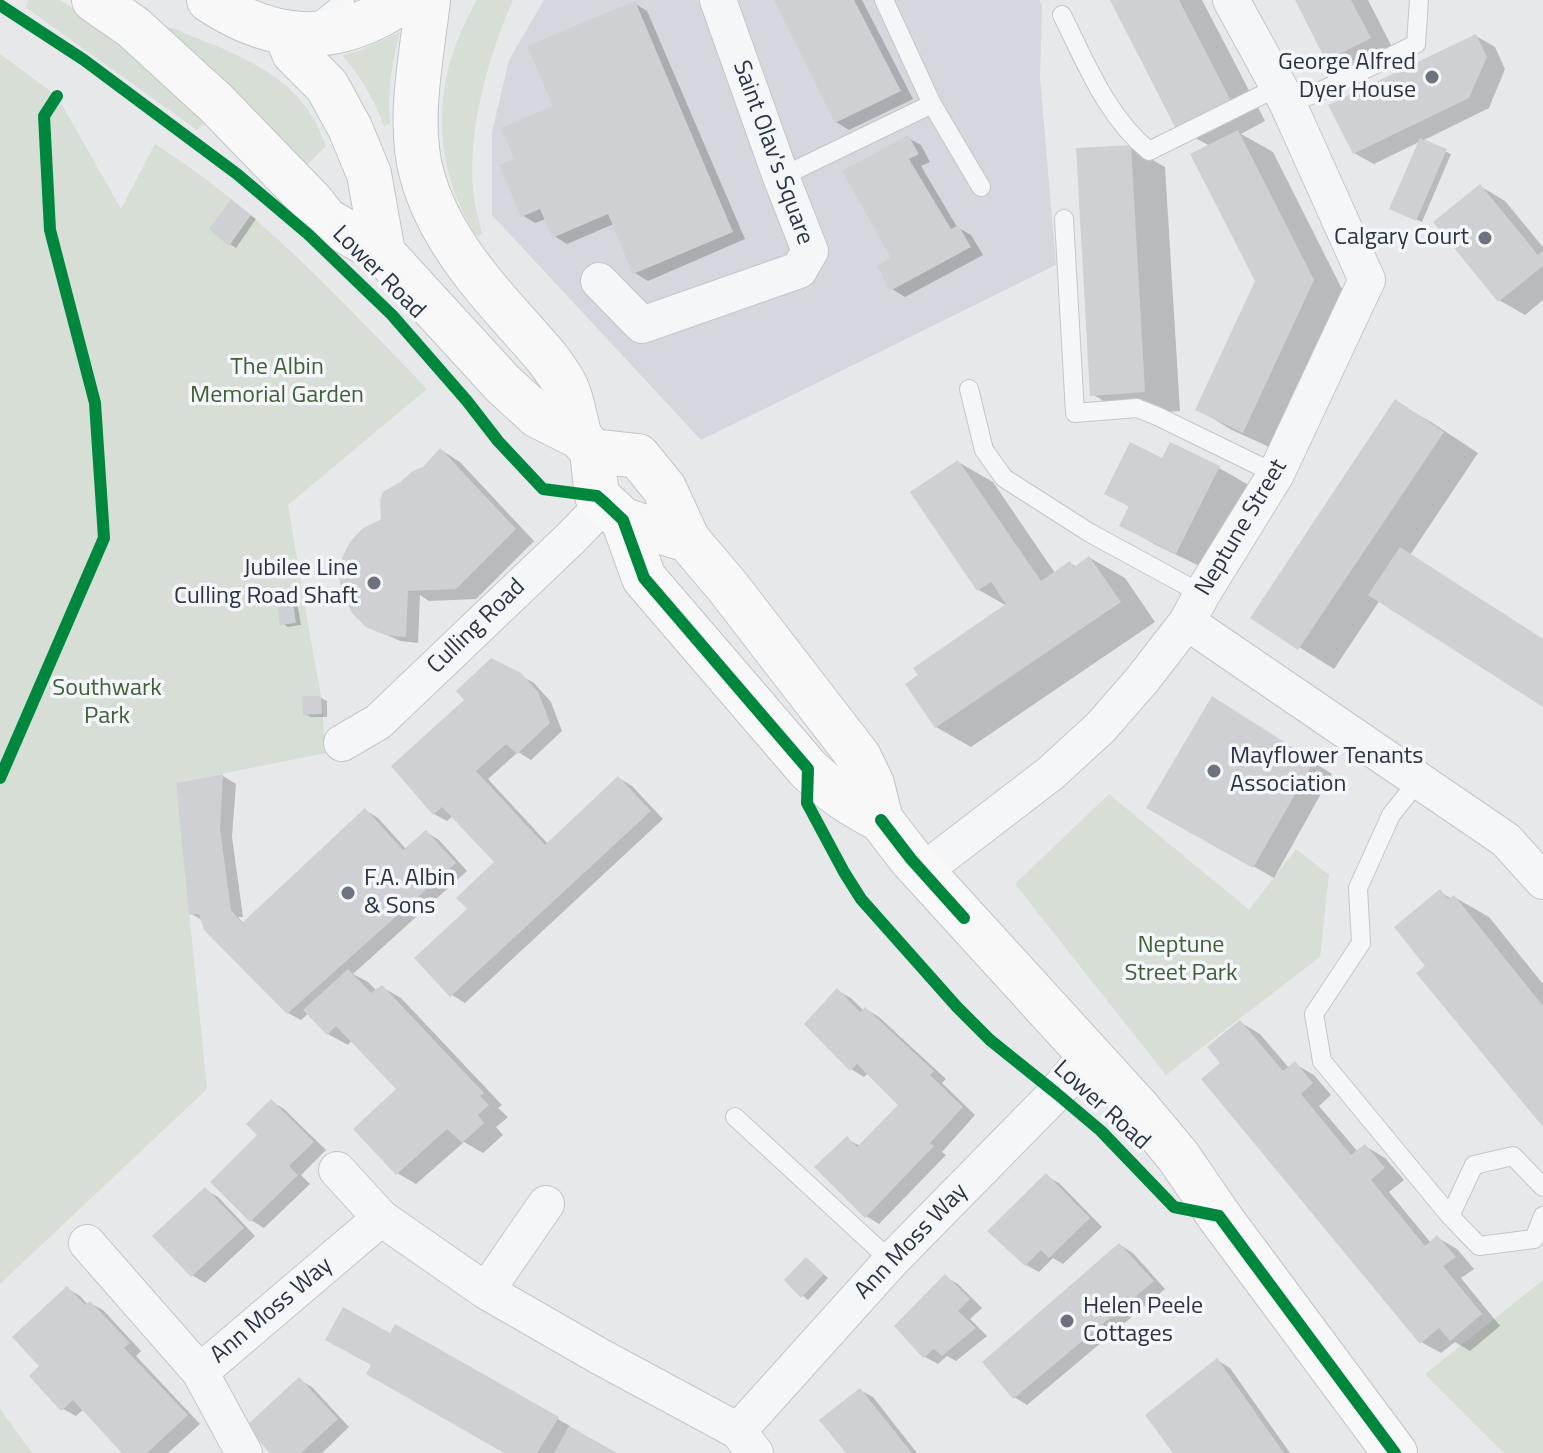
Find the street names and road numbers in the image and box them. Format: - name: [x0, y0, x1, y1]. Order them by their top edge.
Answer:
- street label: Saint Olav's Square: [725, 57, 819, 249]
- street label: Lower Road: [325, 220, 431, 326]
- street label: Neptune Street: [1190, 455, 1294, 601]
- street label: Culling Road: [422, 573, 532, 681]
- street label: Lower Road: [1047, 1055, 1155, 1157]
- street label: Ann Moss Way: [850, 1178, 974, 1306]
- street label: Ann Moss Way: [205, 1252, 339, 1370]

